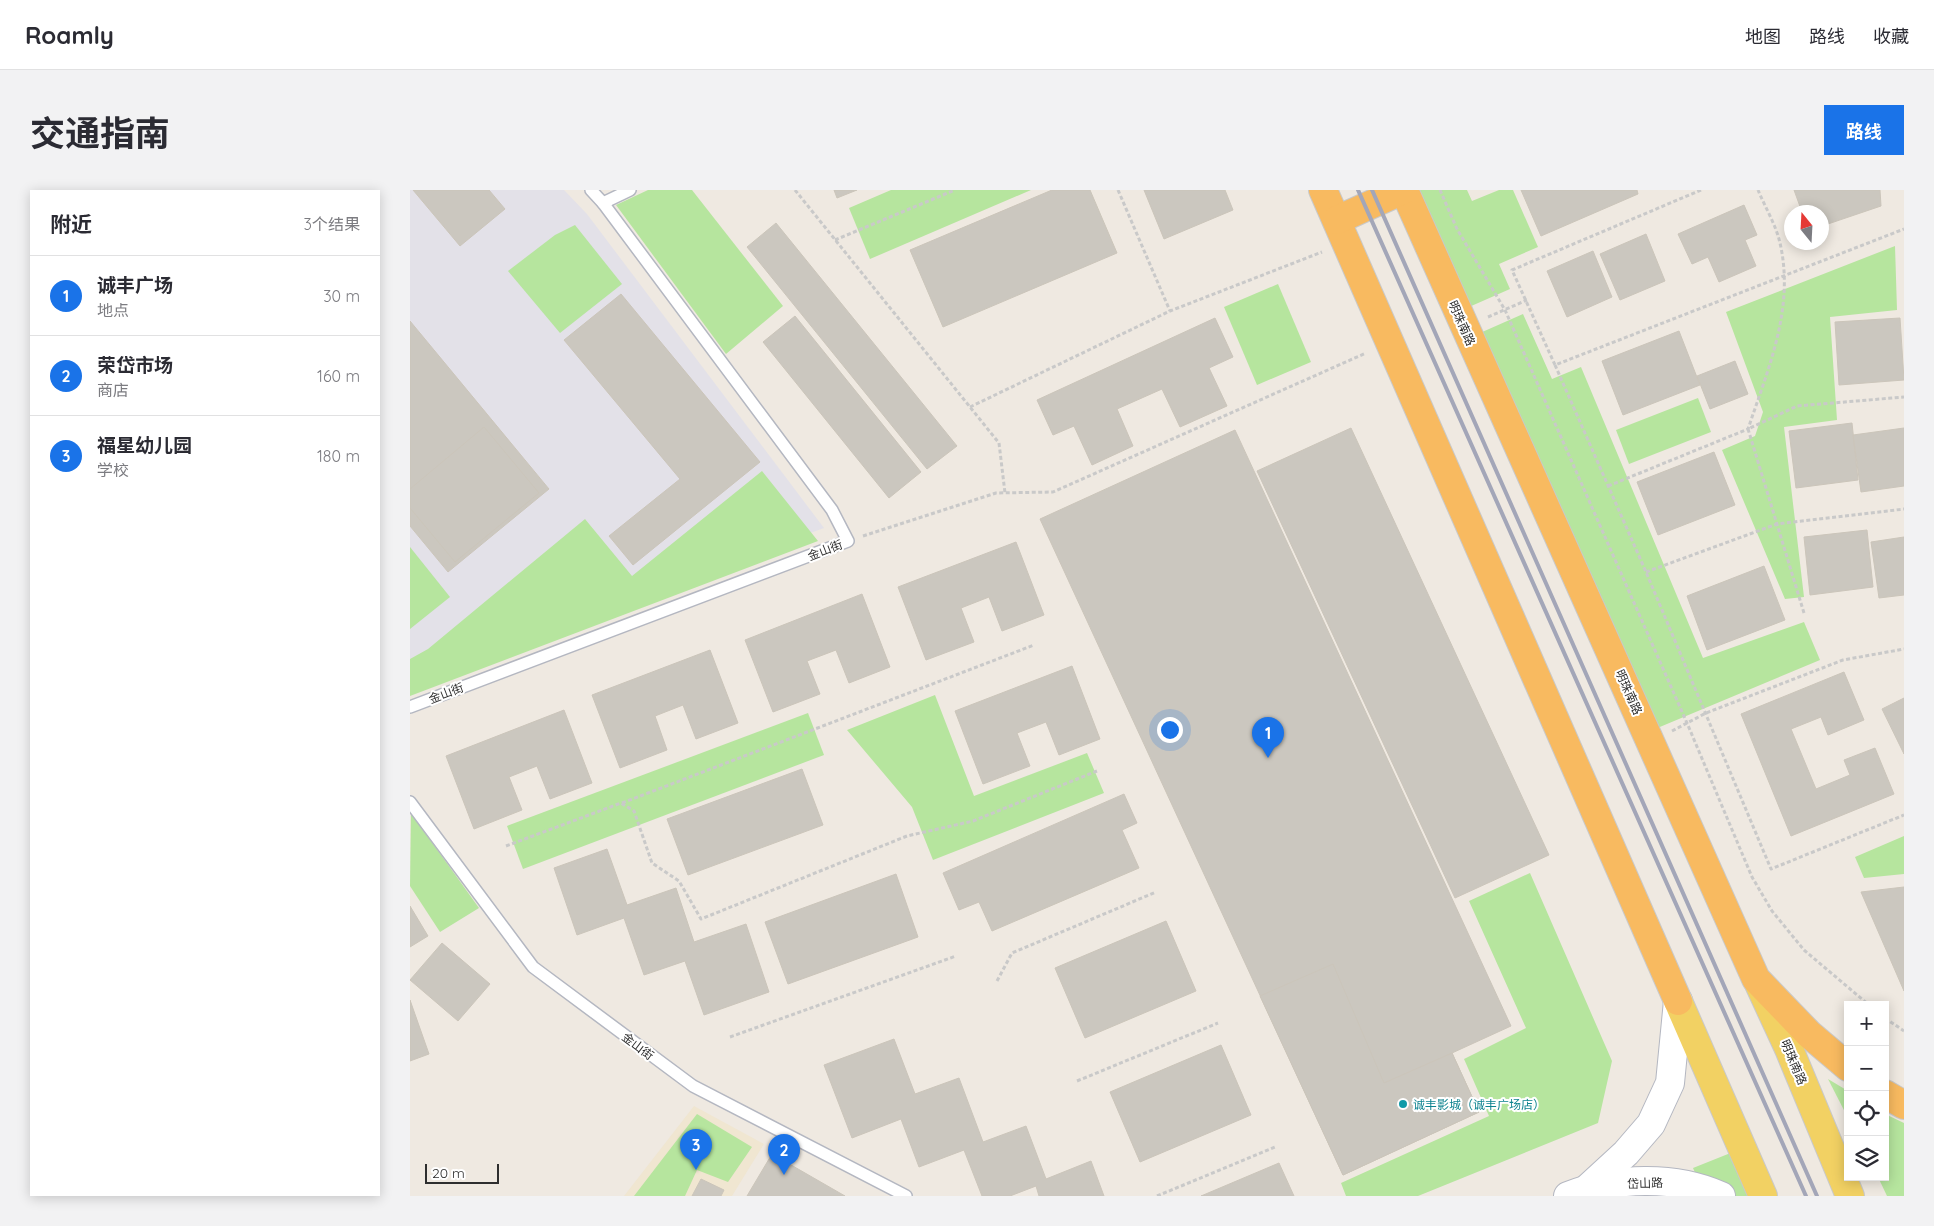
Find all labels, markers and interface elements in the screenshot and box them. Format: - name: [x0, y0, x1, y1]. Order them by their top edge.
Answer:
- text: Roamly: [25, 20, 114, 50]
- text: 地图: [1745, 25, 1781, 48]
- text: 路线: [1809, 25, 1845, 48]
- text: 收藏: [1873, 25, 1909, 48]
- button: 路线: [1824, 105, 1904, 155]
- text: 交通指南: [30, 111, 170, 155]
- north arrow: [1784, 205, 1829, 250]
- text: 附近: [50, 211, 92, 237]
- text: 3个结果: [304, 214, 360, 234]
- text: 诚丰广场: [97, 273, 173, 297]
- text: 1: [63, 286, 69, 306]
- text: 30 m: [323, 286, 360, 306]
- street label: 明珠南路: [1445, 298, 1479, 348]
- text: 地点: [97, 300, 129, 320]
- text: 荣岱市场: [97, 353, 173, 377]
- text: 2: [61, 366, 71, 386]
- text: 160 m: [317, 366, 360, 386]
- text: 商店: [97, 380, 129, 400]
- text: 福星幼儿园: [97, 433, 192, 457]
- text: 3: [62, 446, 70, 466]
- text: 180 m: [317, 446, 360, 466]
- text: 学校: [97, 460, 129, 480]
- street label: 金山街: [806, 537, 844, 563]
- street label: 明珠南路: [1612, 667, 1646, 717]
- street label: 金山街: [427, 680, 465, 706]
- your location: [1157, 717, 1183, 743]
- pin: 1: [1252, 717, 1284, 758]
- map controls: [1844, 1001, 1889, 1181]
- button: +: [1844, 1001, 1889, 1046]
- street label: 金山街: [619, 1029, 657, 1063]
- street label: 明珠南路: [1778, 1037, 1810, 1087]
- button: −: [1844, 1046, 1889, 1091]
- button: locate: [1844, 1091, 1889, 1136]
- place label: 诚丰影城（诚丰广场店）: [1413, 1097, 1545, 1112]
- marker: 诚丰影城（诚丰广场店）: [1397, 1098, 1409, 1110]
- pin: 3: [680, 1129, 712, 1170]
- pin: 2: [768, 1134, 800, 1175]
- button: layers: [1844, 1136, 1889, 1181]
- scale bar: [425, 1161, 499, 1184]
- text: 20 m: [432, 1164, 465, 1182]
- street label: 岱山路: [1627, 1175, 1663, 1191]

